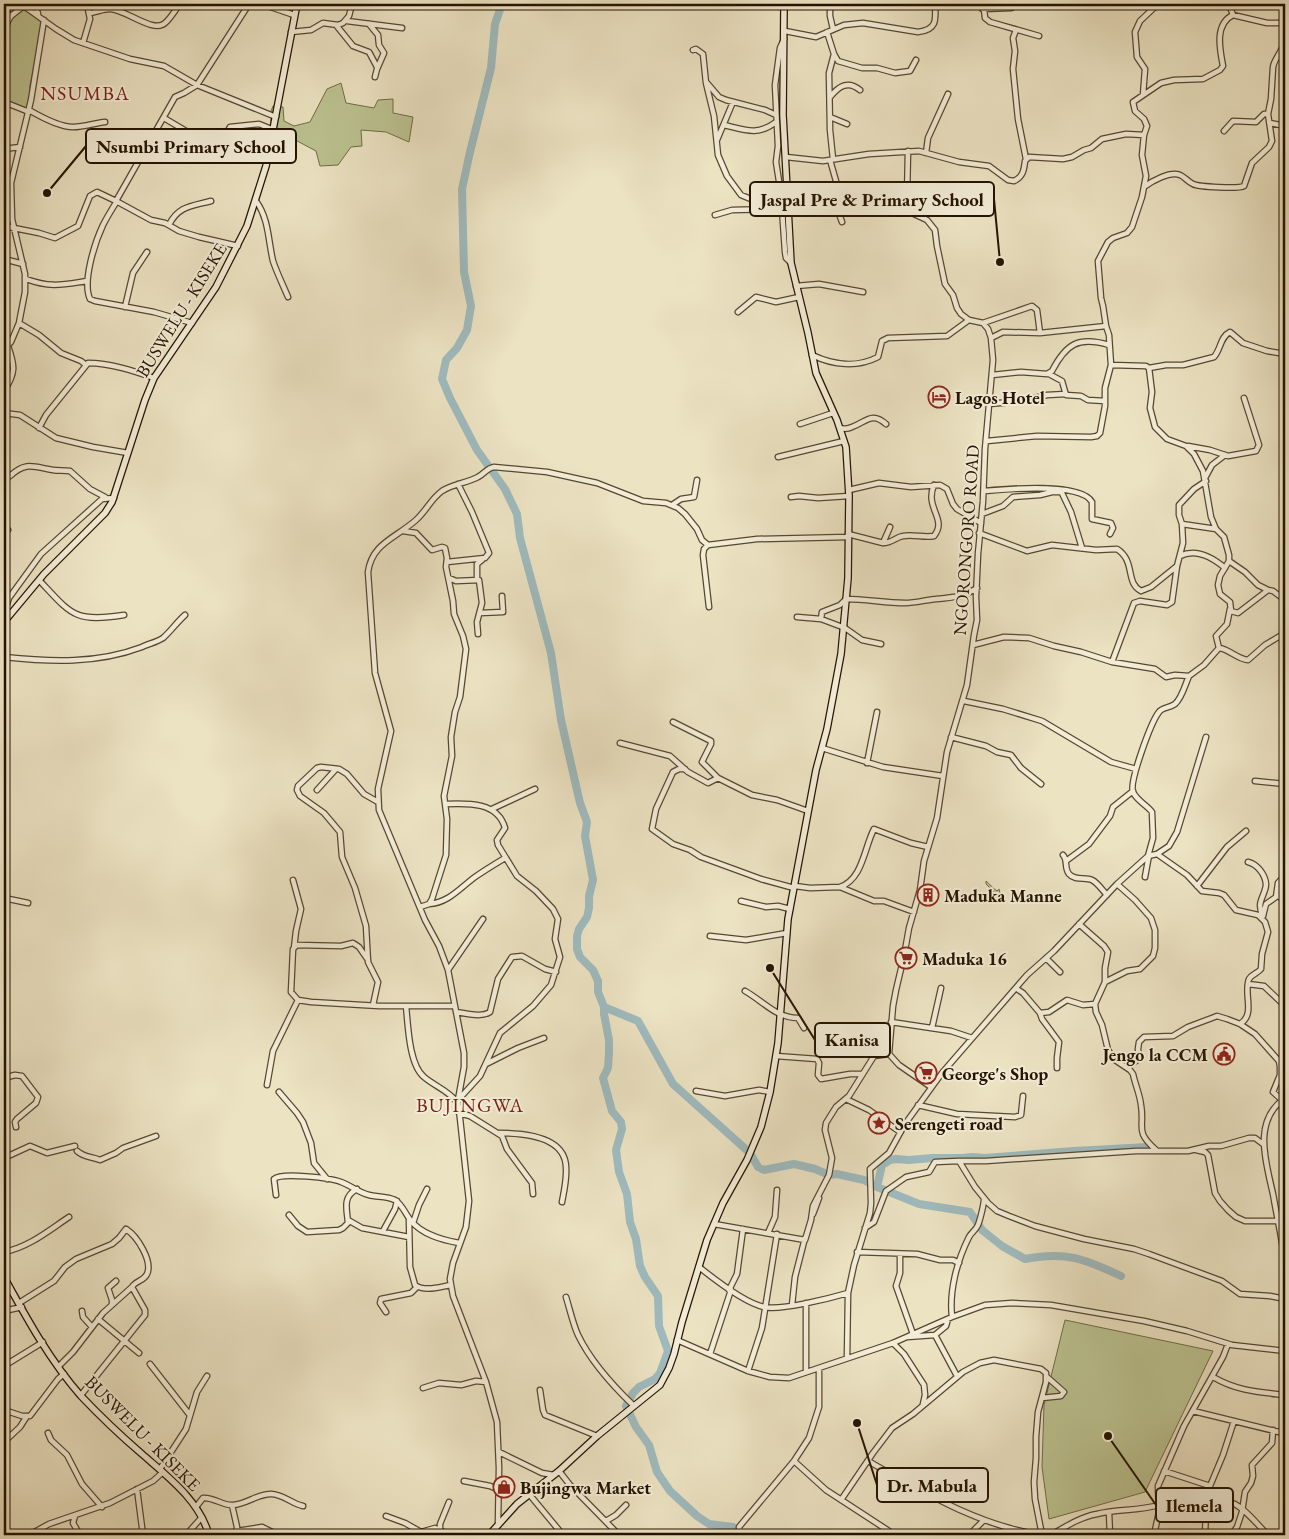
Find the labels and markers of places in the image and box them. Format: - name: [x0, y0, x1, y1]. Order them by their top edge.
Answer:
- callout: Nsumbi Primary School: [86, 129, 296, 163]
- callout: Jaspal Pre & Primary School: [750, 182, 994, 216]
- hotel icon: Lagos Hotel: [927, 385, 951, 409]
- place label: Lagos Hotel: [955, 386, 1045, 409]
- building icon: Maduka Manne: [916, 883, 940, 907]
- place label: Maduka Manne: [944, 884, 1062, 907]
- supermarket icon: Maduka 16: [894, 946, 918, 970]
- place label: Maduka 16: [922, 947, 1007, 970]
- callout: Kanisa: [815, 1023, 890, 1057]
- public building icon: Jengo la CCM: [1212, 1042, 1236, 1066]
- place label: Jengo la CCM: [1100, 1043, 1208, 1066]
- supermarket icon: George's Shop: [914, 1061, 938, 1085]
- place label: George's Shop: [942, 1062, 1048, 1085]
- place icon: Serengeti road: [867, 1111, 891, 1135]
- place label: Serengeti road: [895, 1112, 1003, 1135]
- callout: Dr. Mabula: [877, 1468, 988, 1502]
- shop icon: Bujingwa Market: [492, 1475, 516, 1499]
- place label: Bujingwa Market: [520, 1476, 651, 1499]
- callout: Ilemela: [1156, 1488, 1233, 1522]

